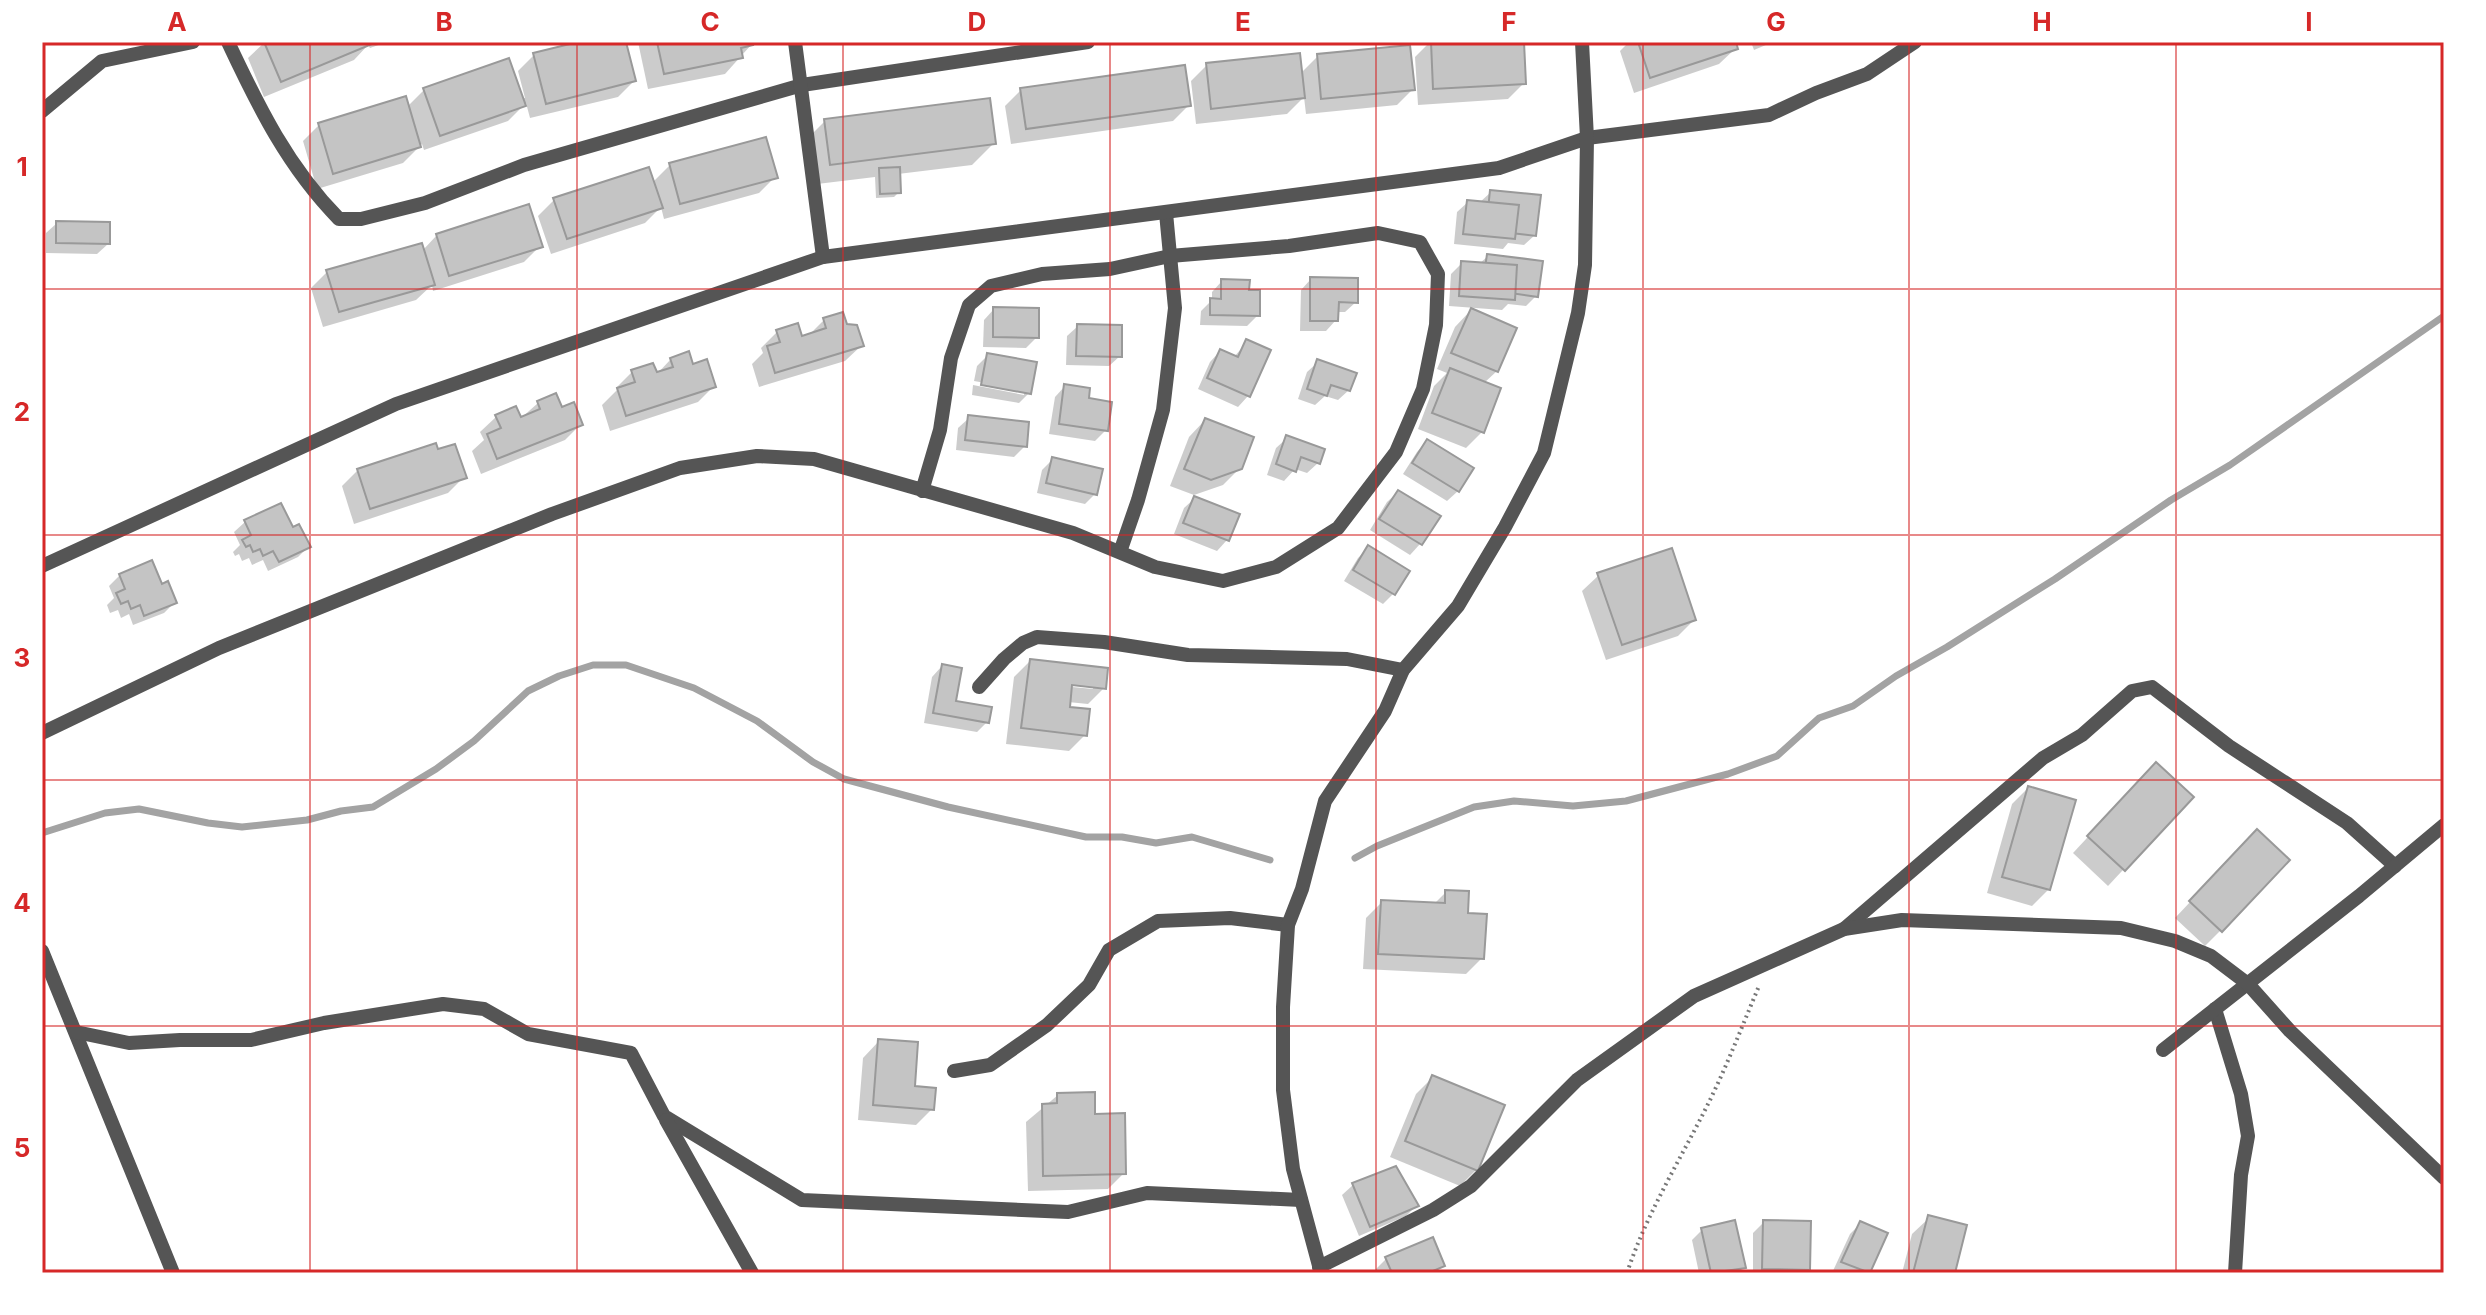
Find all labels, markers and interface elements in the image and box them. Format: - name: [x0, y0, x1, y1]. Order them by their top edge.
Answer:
- text: A: [167, 6, 187, 37]
- text: B: [435, 6, 453, 37]
- text: C: [700, 6, 720, 37]
- text: D: [968, 6, 986, 37]
- text: E: [1235, 6, 1251, 37]
- text: F: [1501, 6, 1517, 37]
- text: G: [1766, 6, 1786, 37]
- text: H: [2032, 6, 2052, 37]
- text: I: [2305, 6, 2313, 37]
- text: 1: [16, 151, 28, 182]
- text: 2: [14, 396, 30, 427]
- text: 3: [14, 642, 30, 673]
- text: 4: [13, 887, 31, 918]
- text: 5: [14, 1132, 30, 1163]

